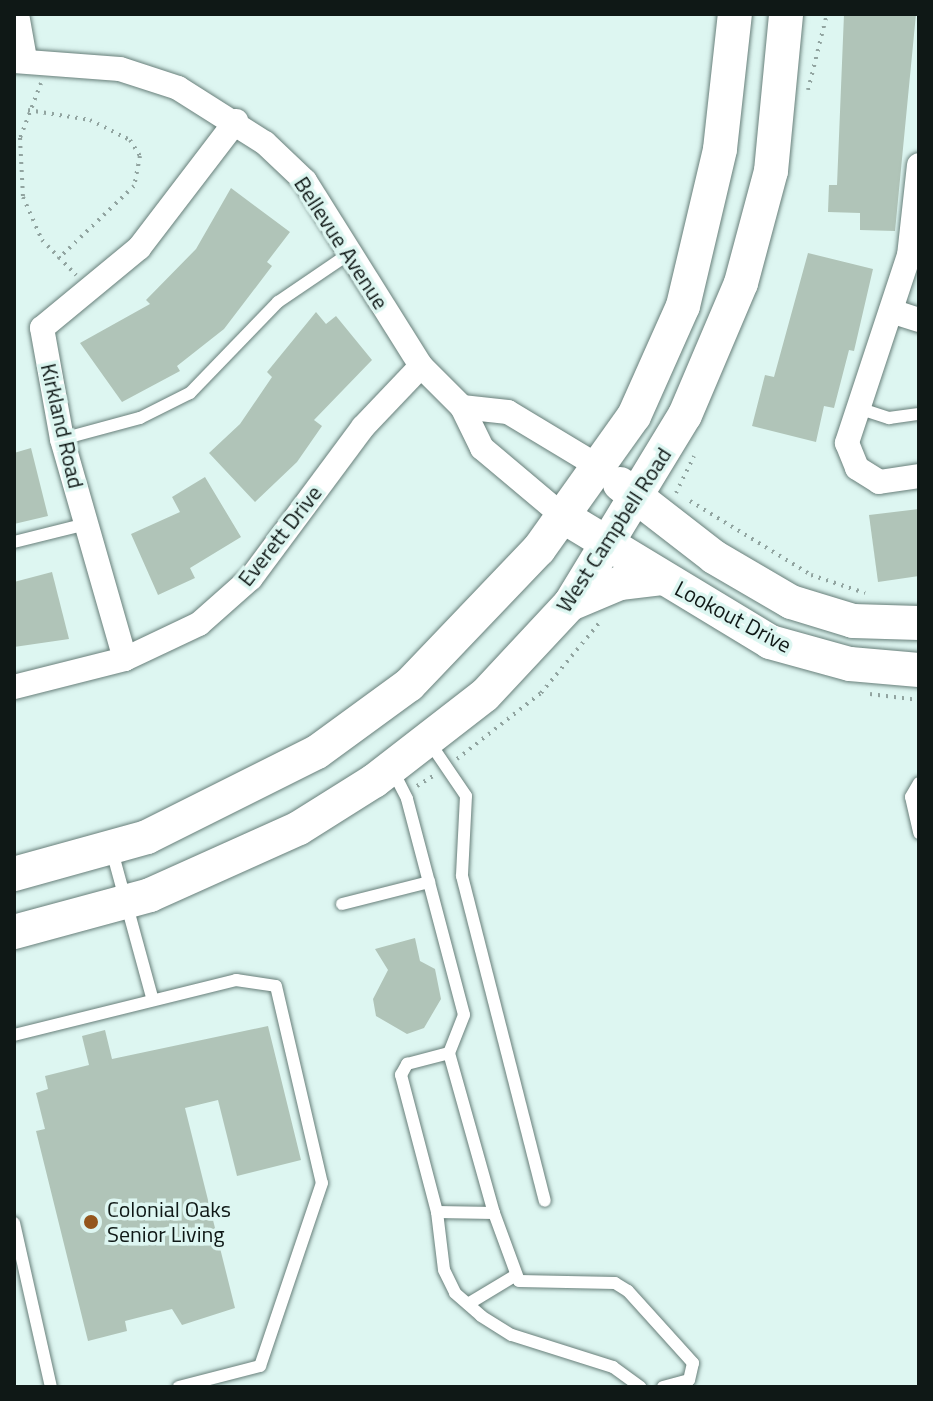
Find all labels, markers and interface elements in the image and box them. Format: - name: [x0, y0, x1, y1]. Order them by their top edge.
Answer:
- street label: Bellevue Avenue: [288, 172, 394, 314]
- street label: Kirkland Road: [35, 361, 89, 491]
- street label: West Campbell Road: [551, 443, 677, 617]
- street label: Everett Drive: [233, 480, 327, 592]
- street label: Lookout Drive: [670, 575, 796, 659]
- place label: Colonial Oaks Senior Living: [107, 1196, 231, 1248]
- marker: Colonial Oaks Senior Living: [82, 1213, 100, 1231]

